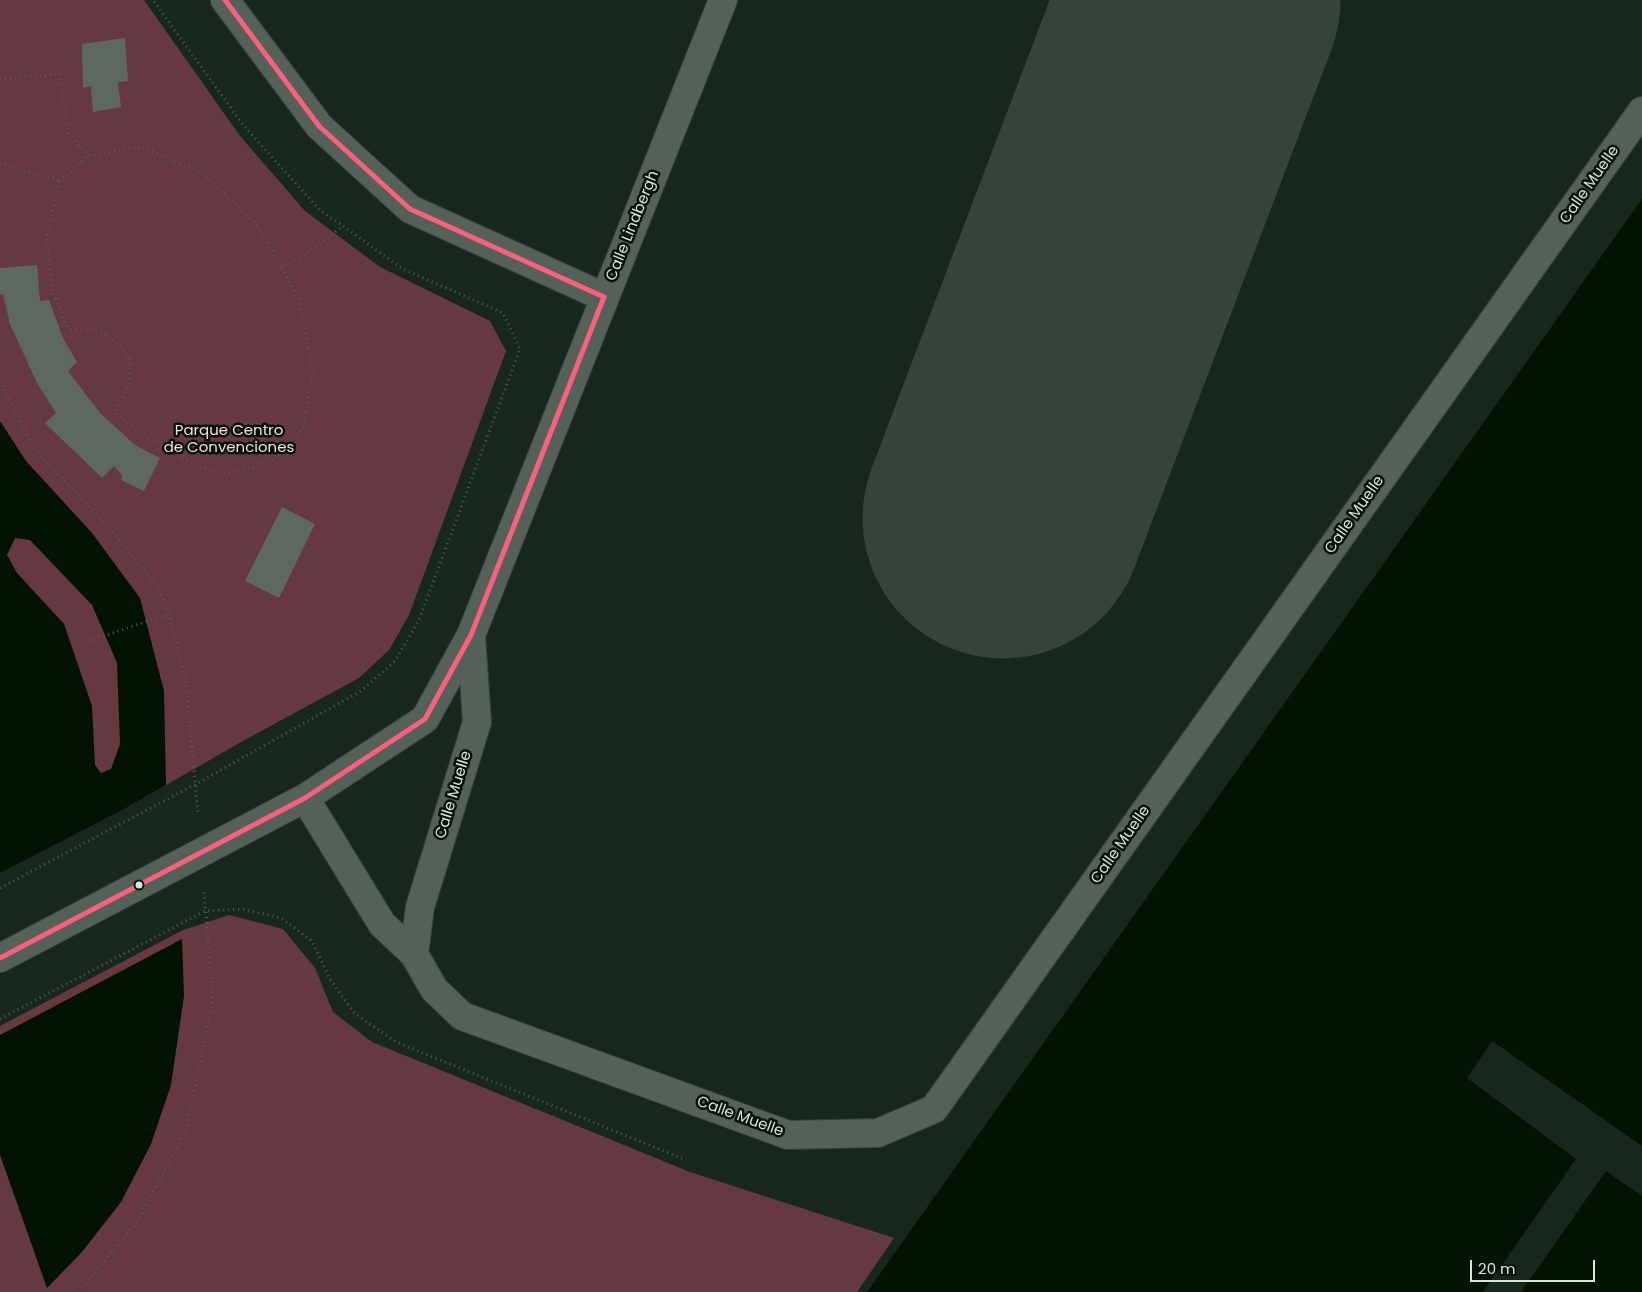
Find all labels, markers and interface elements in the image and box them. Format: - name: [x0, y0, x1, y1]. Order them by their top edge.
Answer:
- street label: Calle Muelle: [1557, 143, 1623, 227]
- street label: Calle Lindbergh: [603, 168, 663, 284]
- park label: Parque Centro de Convenciones: [164, 422, 294, 457]
- street label: Calle Muelle: [1322, 473, 1388, 557]
- street label: Calle Muelle: [432, 749, 476, 841]
- street label: Calle Muelle: [1088, 803, 1154, 887]
- unlabelled marker: [134, 880, 144, 890]
- street label: Calle Muelle: [694, 1093, 786, 1141]
- scale bar: [1472, 1250, 1597, 1282]
- text: 20 m: [1478, 1258, 1516, 1279]

